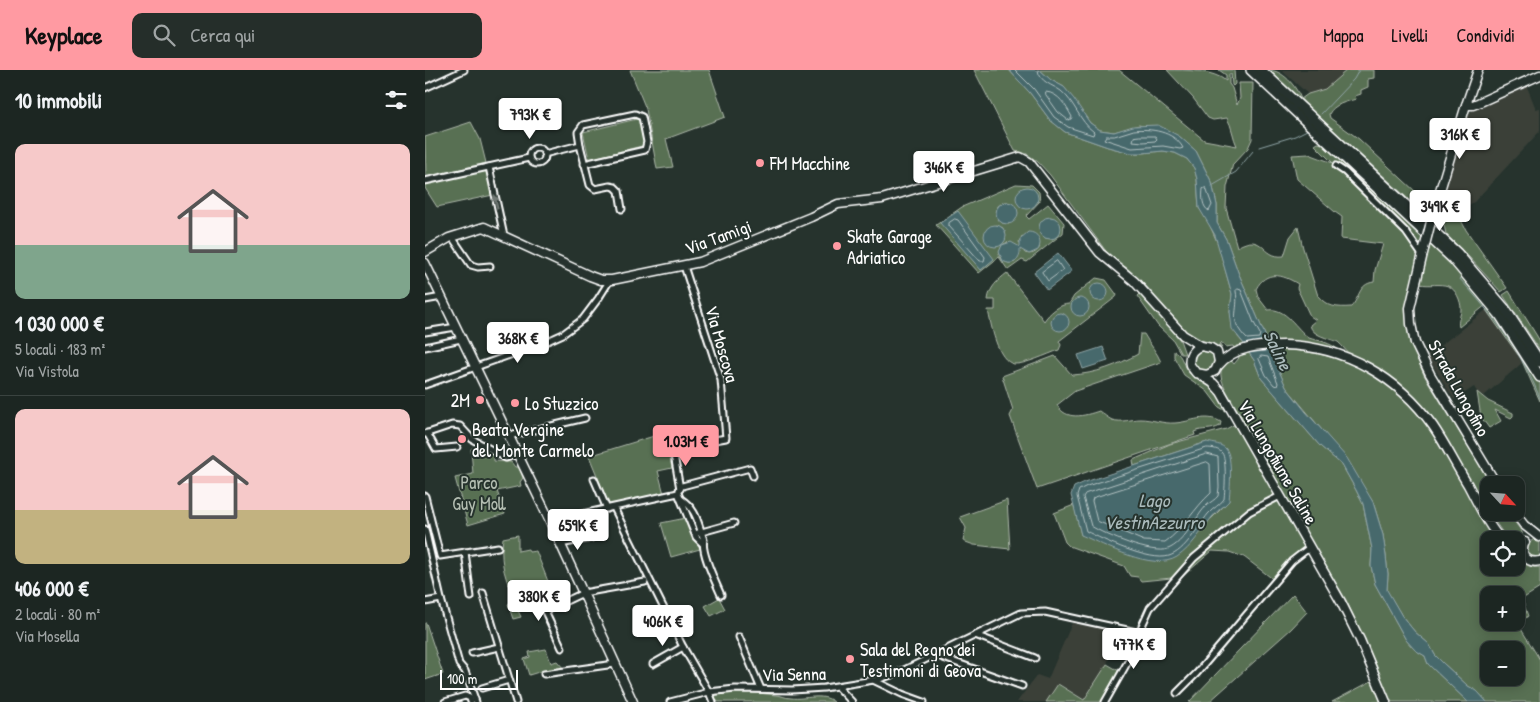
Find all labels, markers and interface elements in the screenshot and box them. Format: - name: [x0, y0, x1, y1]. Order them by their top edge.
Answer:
- search box: [132, 13, 482, 58]
- text: Keyplace: [25, 19, 102, 51]
- icon: search: [150, 21, 178, 49]
- text: Cerca qui: [190, 22, 255, 48]
- text: Mappa: [1323, 23, 1364, 48]
- text: Livelli: [1392, 23, 1428, 48]
- text: Condividi: [1456, 23, 1515, 48]
- text: 10 immobili: [15, 86, 102, 115]
- icon: filters: [382, 86, 410, 114]
- pin: 793K €: [489, 98, 571, 140]
- text: 793K €: [510, 103, 550, 125]
- pin: 316K €: [1419, 118, 1501, 160]
- text: 316K €: [1440, 123, 1480, 145]
- pin: 346K €: [903, 150, 985, 193]
- place label: FM Macchine: [769, 151, 850, 176]
- text: 346K €: [924, 156, 964, 178]
- marker: FM Macchine: [754, 157, 766, 169]
- icon: home: [168, 176, 258, 266]
- pin: 349K €: [1399, 190, 1481, 232]
- one-way arrow: [492, 194, 500, 209]
- text: 349K €: [1421, 195, 1459, 217]
- street label: Via Tamigi: [681, 213, 755, 261]
- place label: Skate Garage Adriatico: [847, 224, 932, 270]
- marker: Skate Garage Adriatico: [831, 240, 843, 252]
- street label: Via Moscova: [699, 303, 745, 385]
- text: 1 030 000 €: [15, 309, 104, 338]
- pin: 368K €: [477, 322, 559, 364]
- water label: Saline: [1257, 326, 1299, 376]
- text: 368K €: [498, 327, 538, 349]
- street label: Strada Lungofino: [1422, 335, 1496, 441]
- text: 5 locali · 183 m²: [15, 338, 105, 360]
- text: Via Vistola: [15, 360, 79, 382]
- place label: 2M: [451, 388, 470, 413]
- place label: Lo Stuzzico: [525, 391, 598, 416]
- marker: 2M: [474, 394, 486, 406]
- street label: Via Lungofiume Saline: [1232, 395, 1324, 529]
- marker: Lo Stuzzico: [509, 397, 521, 409]
- place label: Beata Vergine del Monte Carmelo: [472, 417, 594, 463]
- pin: 1.03M €: [640, 424, 732, 467]
- text: 1.03M €: [664, 430, 708, 452]
- marker: Beata Vergine del Monte Carmelo: [456, 433, 468, 445]
- icon: home: [168, 442, 258, 532]
- park label: Parco Guy Moll: [452, 470, 506, 516]
- north arrow: [1480, 476, 1525, 521]
- map controls: [1480, 476, 1525, 686]
- water label: Lago VestinAzzurro: [1104, 487, 1206, 535]
- pin: 659K €: [537, 508, 619, 551]
- text: 659K €: [559, 514, 597, 536]
- button: locate: [1480, 531, 1525, 576]
- text: 406 000 €: [15, 574, 89, 603]
- pin: 380K €: [498, 580, 580, 622]
- text: 380K €: [518, 585, 560, 607]
- button: +: [1480, 586, 1525, 631]
- text: 2 locali · 80 m²: [15, 603, 100, 625]
- pin: 406K €: [622, 604, 704, 647]
- text: 406K €: [643, 610, 683, 632]
- text: Via Mosella: [15, 625, 79, 647]
- pin: 477K €: [1093, 628, 1175, 670]
- text: 477K €: [1113, 633, 1155, 655]
- place label: Sala del Regno dei Testimoni di Geova: [860, 637, 981, 683]
- button: −: [1480, 641, 1525, 686]
- marker: Sala del Regno dei Testimoni di Geova: [844, 653, 856, 665]
- street label: Via Senna: [762, 661, 826, 687]
- scale bar: [440, 667, 517, 690]
- text: 100 m: [447, 669, 477, 688]

